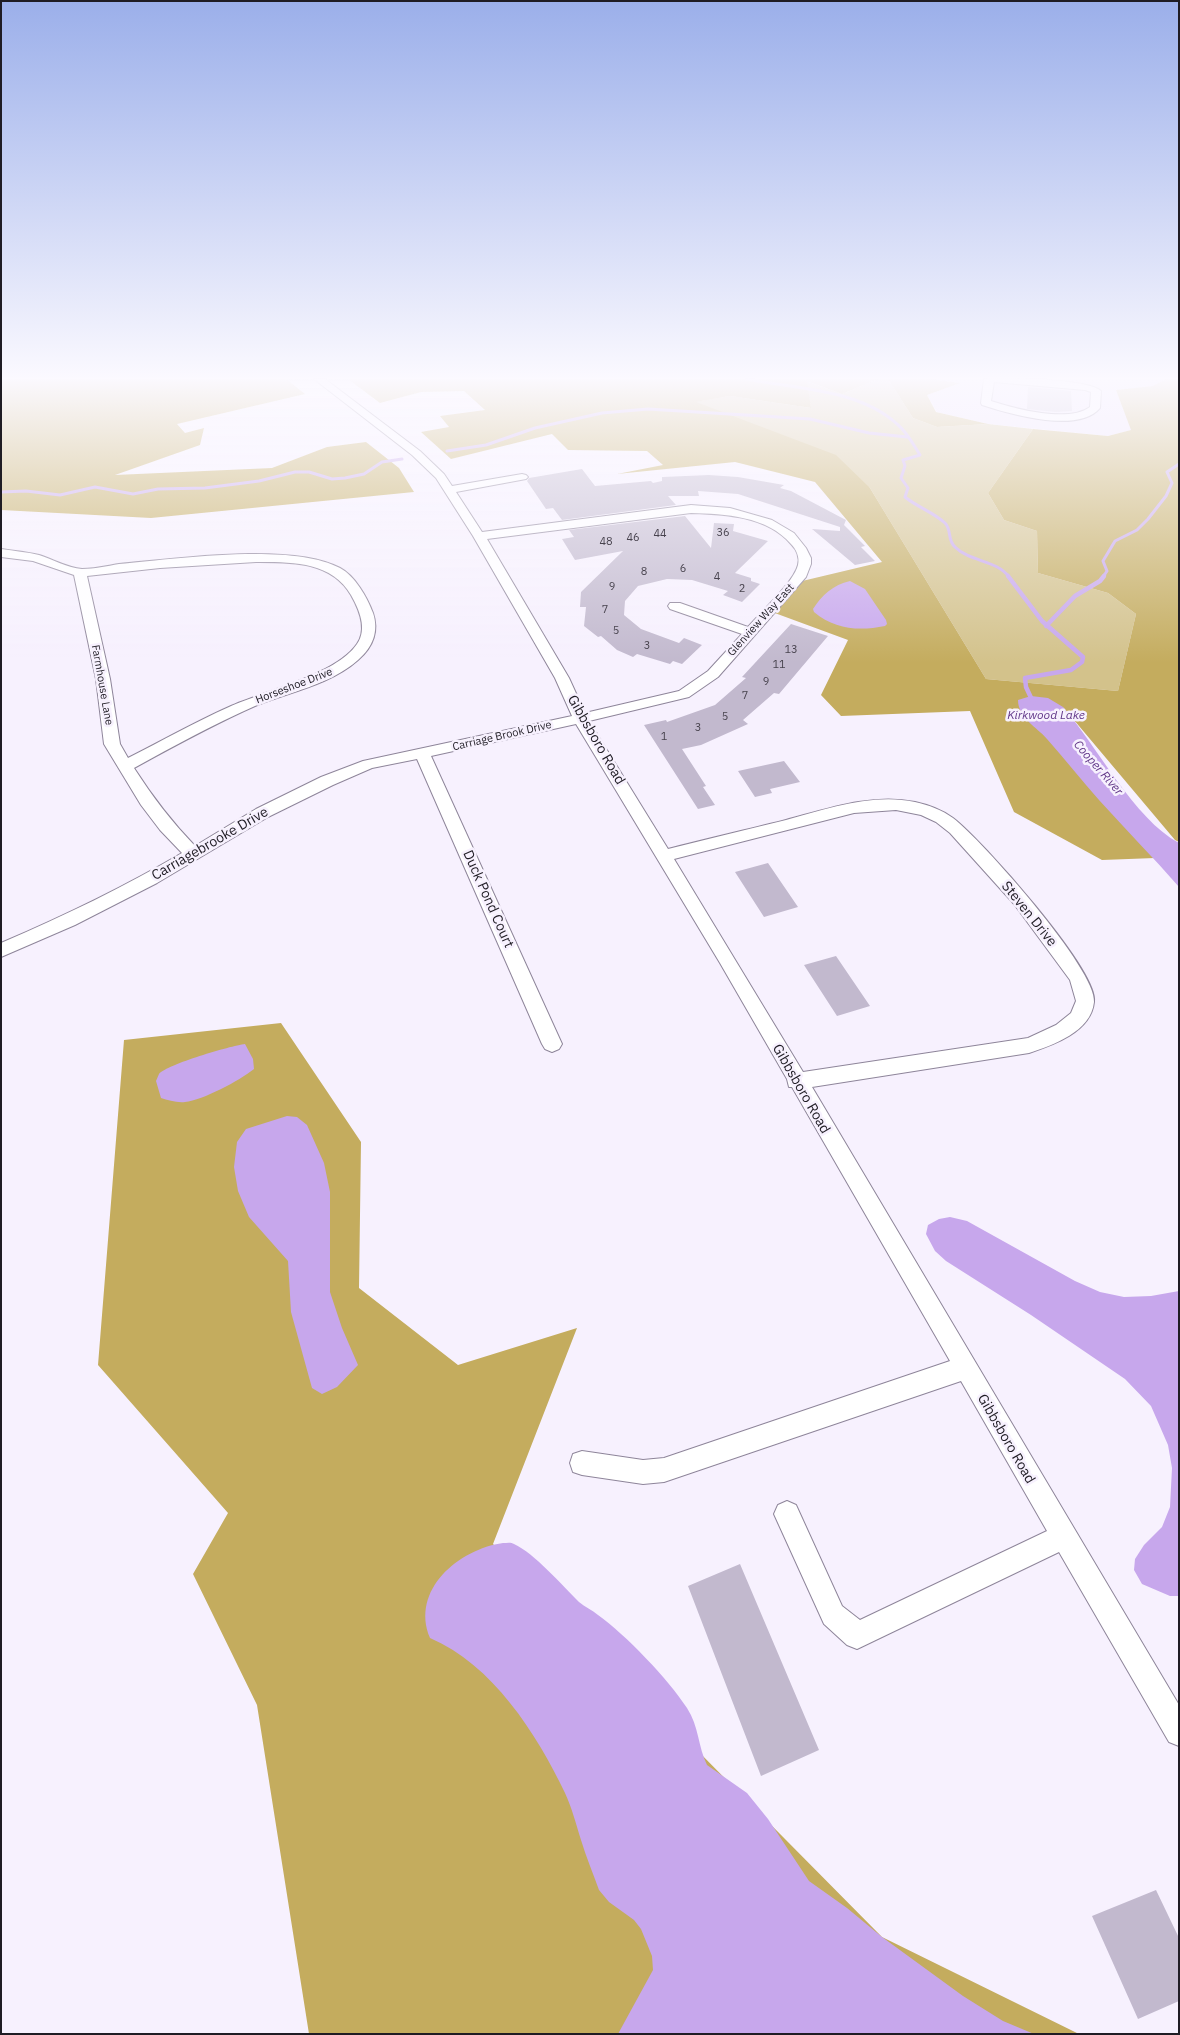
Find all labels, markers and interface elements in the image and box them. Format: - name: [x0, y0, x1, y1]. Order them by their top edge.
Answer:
- house number: 36: [716, 526, 730, 540]
- house number: 44: [653, 527, 667, 541]
- house number: 46: [626, 531, 640, 545]
- house number: 48: [599, 535, 613, 549]
- house number: 6: [680, 562, 686, 576]
- house number: 8: [641, 565, 647, 579]
- house number: 4: [714, 570, 720, 584]
- house number: 9: [609, 580, 615, 594]
- street label: Glenview Way East: [725, 581, 797, 659]
- house number: 2: [739, 582, 745, 596]
- house number: 7: [602, 603, 608, 617]
- house number: 5: [613, 624, 619, 638]
- house number: 3: [644, 639, 650, 653]
- house number: 13: [784, 643, 798, 657]
- street label: Farmhouse Lane: [88, 644, 116, 726]
- house number: 11: [772, 658, 786, 672]
- street label: Horseshoe Drive: [254, 665, 334, 707]
- house number: 9: [763, 675, 769, 689]
- house number: 7: [742, 689, 748, 703]
- street label: Gibbsboro Road: [564, 692, 628, 788]
- water label: Kirkwood Lake: [1007, 709, 1085, 723]
- house number: 5: [722, 710, 728, 724]
- street label: Carriage Brook Drive: [451, 718, 553, 754]
- house number: 3: [695, 721, 701, 735]
- house number: 1: [661, 730, 667, 744]
- water label: Cooper River: [1070, 738, 1126, 798]
- street label: Carriagebrooke Drive: [149, 804, 271, 884]
- street label: Duck Pond Court: [459, 848, 517, 950]
- street label: Steven Drive: [998, 878, 1060, 950]
- street label: Gibbsboro Road: [769, 1041, 833, 1137]
- street label: Gibbsboro Road: [974, 1391, 1038, 1487]

